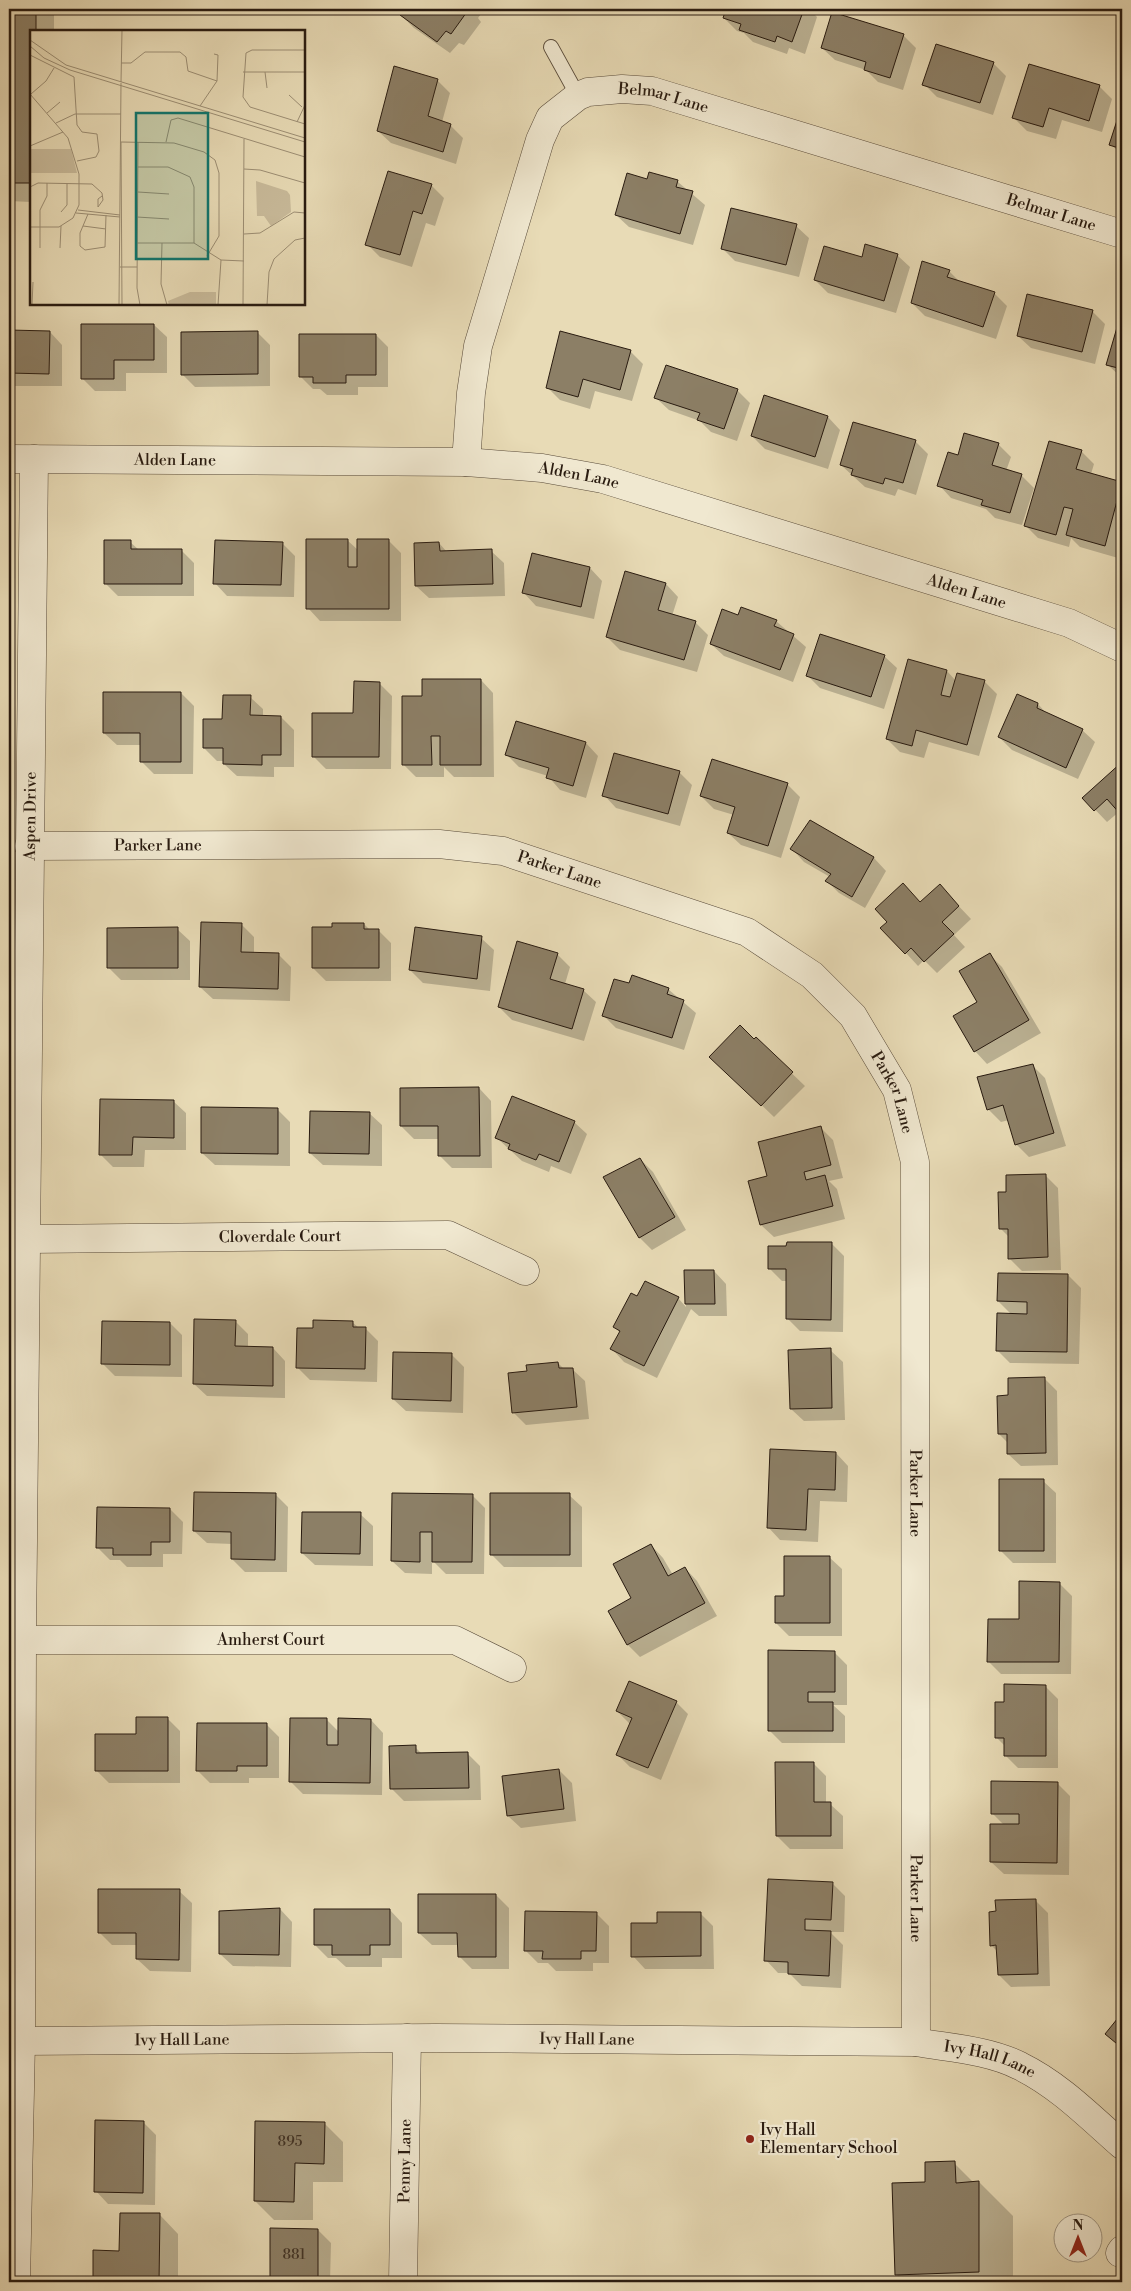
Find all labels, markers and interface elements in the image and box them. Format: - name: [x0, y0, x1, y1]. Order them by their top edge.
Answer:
- inset map: [30, 30, 305, 305]
- street label: Belmar Lane: [616, 79, 711, 118]
- street label: Belmar Lane: [1003, 189, 1099, 236]
- street label: Alden Lane: [133, 450, 216, 470]
- street label: Alden Lane: [536, 457, 622, 494]
- street label: Alden Lane: [924, 569, 1009, 613]
- street label: Aspen Drive: [20, 772, 41, 862]
- street label: Parker Lane: [114, 835, 202, 856]
- street label: Parker Lane: [515, 846, 604, 893]
- street label: Parker Lane: [866, 1048, 917, 1136]
- street label: Cloverdale Court: [219, 1226, 342, 1247]
- street label: Parker Lane: [905, 1449, 925, 1537]
- street label: Amherst Court: [216, 1630, 325, 1650]
- street label: Parker Lane: [906, 1854, 926, 1942]
- street label: Ivy Hall Lane: [134, 2029, 230, 2050]
- street label: Ivy Hall Lane: [539, 2029, 635, 2050]
- street label: Ivy Hall Lane: [943, 2036, 1039, 2082]
- street label: Penny Lane: [394, 2119, 416, 2203]
- place label: Ivy Hall Elementary School: [760, 2120, 898, 2158]
- house number: 895: [278, 2133, 303, 2151]
- marker: Ivy Hall Elementary School: [744, 2133, 756, 2145]
- north arrow: [1054, 2214, 1104, 2264]
- text: N: [1072, 2217, 1084, 2235]
- house number: 881: [283, 2246, 305, 2264]

